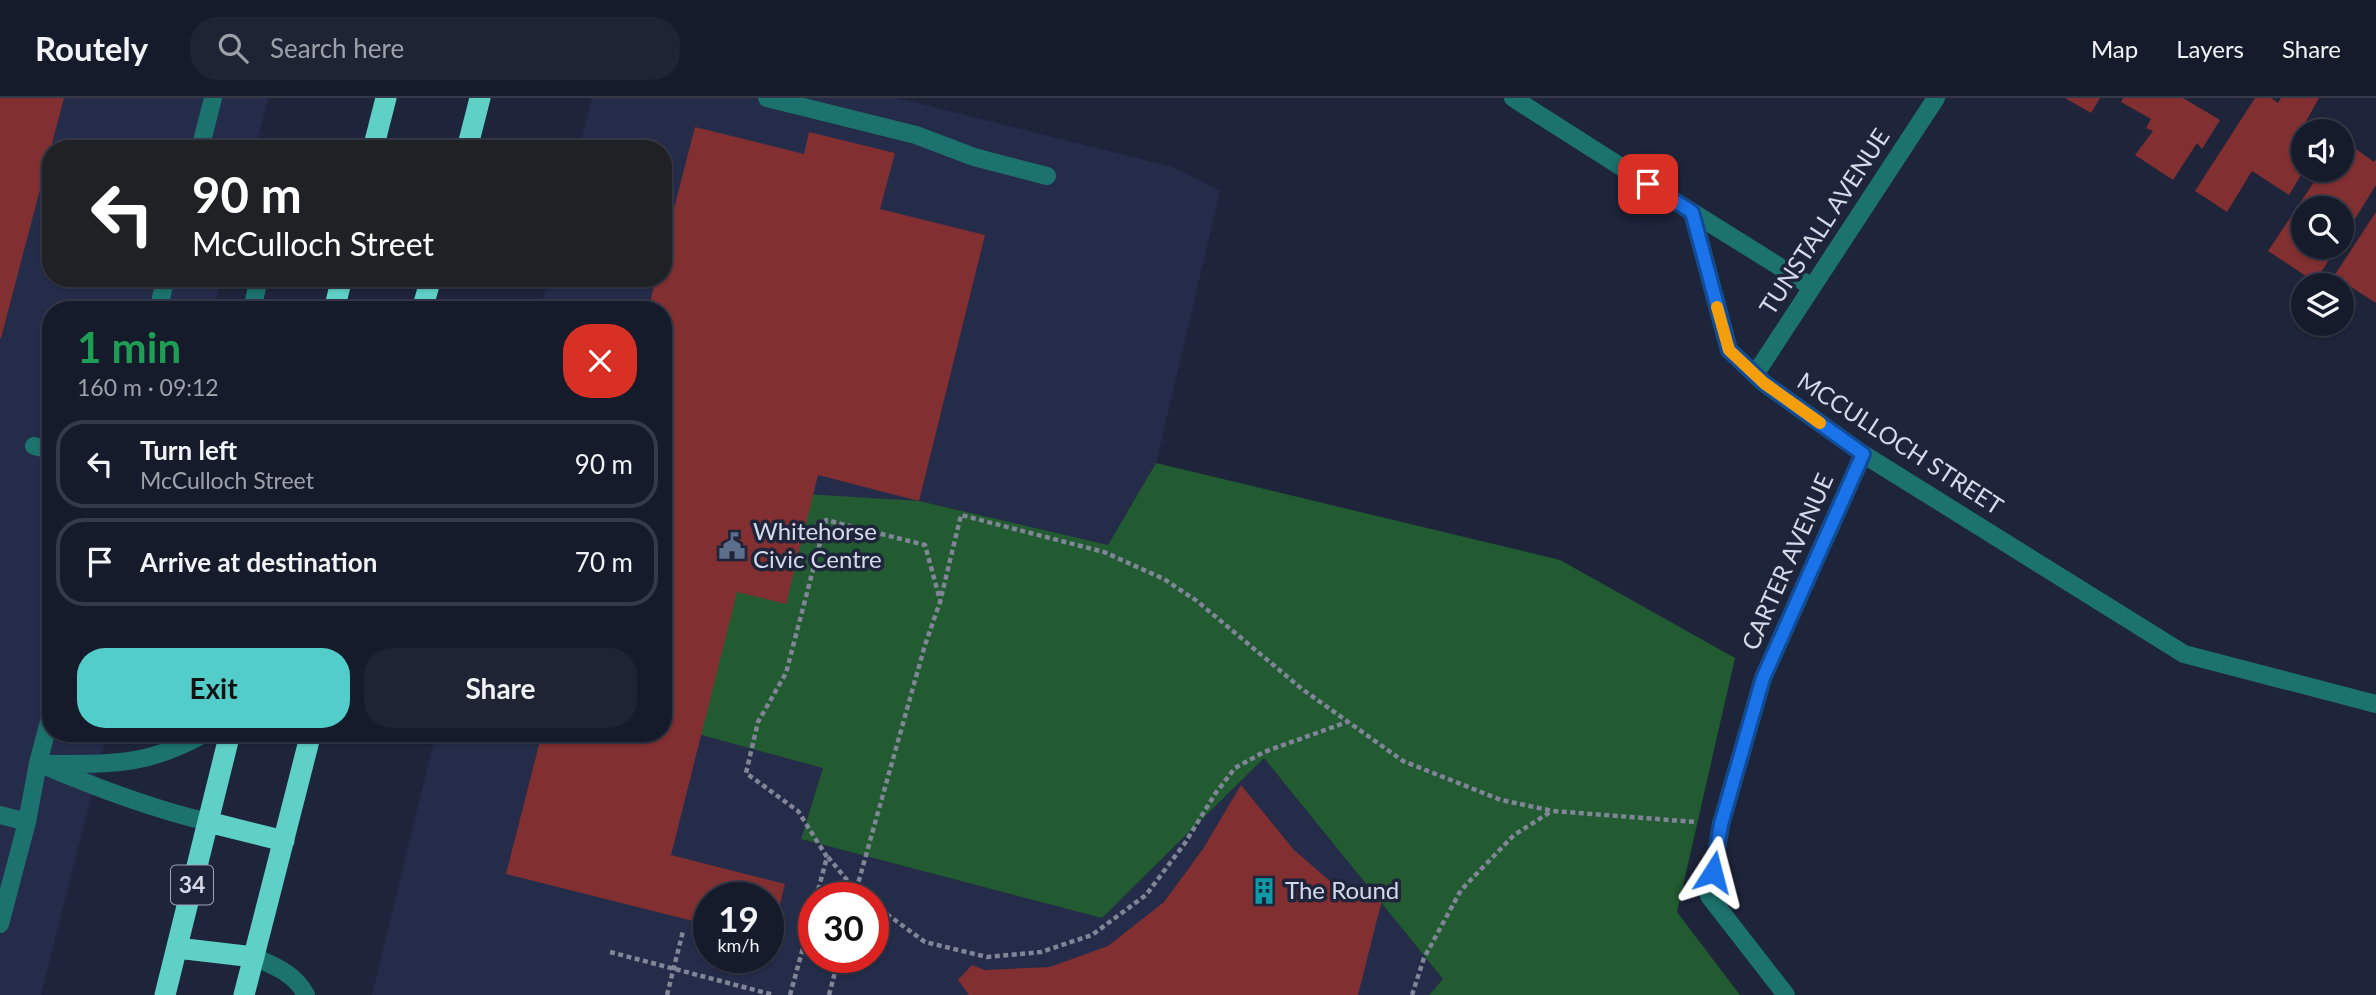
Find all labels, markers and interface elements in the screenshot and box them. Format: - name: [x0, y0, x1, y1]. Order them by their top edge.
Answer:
- search box: [190, 17, 680, 80]
- text: Routely: [35, 28, 148, 68]
- icon: search: [214, 29, 252, 67]
- text: Search here: [270, 32, 404, 64]
- text: Map: [2091, 34, 2138, 63]
- text: Layers: [2176, 34, 2244, 63]
- text: Share: [2282, 34, 2341, 63]
- map controls: [2291, 119, 2354, 336]
- button: sound: [2291, 119, 2354, 182]
- street label: TUNSTALL AVENUE: [1753, 123, 1895, 320]
- pin: [1618, 154, 1678, 214]
- text: 90 m: [192, 165, 302, 223]
- icon: arrive: [1629, 165, 1667, 203]
- icon: left: [77, 168, 168, 259]
- button: search: [2291, 196, 2354, 259]
- text: McCulloch Street: [192, 224, 434, 263]
- button: layers: [2291, 273, 2354, 336]
- text: 1 min: [77, 322, 181, 372]
- button: close: [563, 324, 637, 398]
- street label: MCCULLOCH STREET: [1793, 365, 2009, 520]
- text: 160 m · 09:12: [77, 373, 219, 401]
- text: Turn left: [140, 434, 237, 466]
- icon: left: [81, 445, 119, 483]
- text: 90 m: [575, 448, 633, 480]
- text: McCulloch Street: [140, 466, 314, 494]
- street label: CARTER AVENUE: [1735, 469, 1839, 654]
- place label: Whitehorse Civic Centre: [753, 516, 882, 573]
- public building icon: Whitehorse Civic Centre: [717, 531, 747, 561]
- icon: arrive: [81, 543, 119, 581]
- text: Arrive at destination: [140, 546, 377, 578]
- text: 70 m: [575, 546, 633, 578]
- button: Exit: [77, 648, 350, 728]
- button: Share: [364, 648, 637, 728]
- position arrow: [1676, 835, 1750, 909]
- road number: 34: [171, 866, 213, 904]
- place label: The Round: [1285, 875, 1399, 904]
- building icon: The Round: [1249, 876, 1279, 906]
- speed limit sign: 30: [798, 882, 889, 973]
- text: 19: [718, 897, 759, 939]
- text: km/h: [717, 934, 760, 956]

